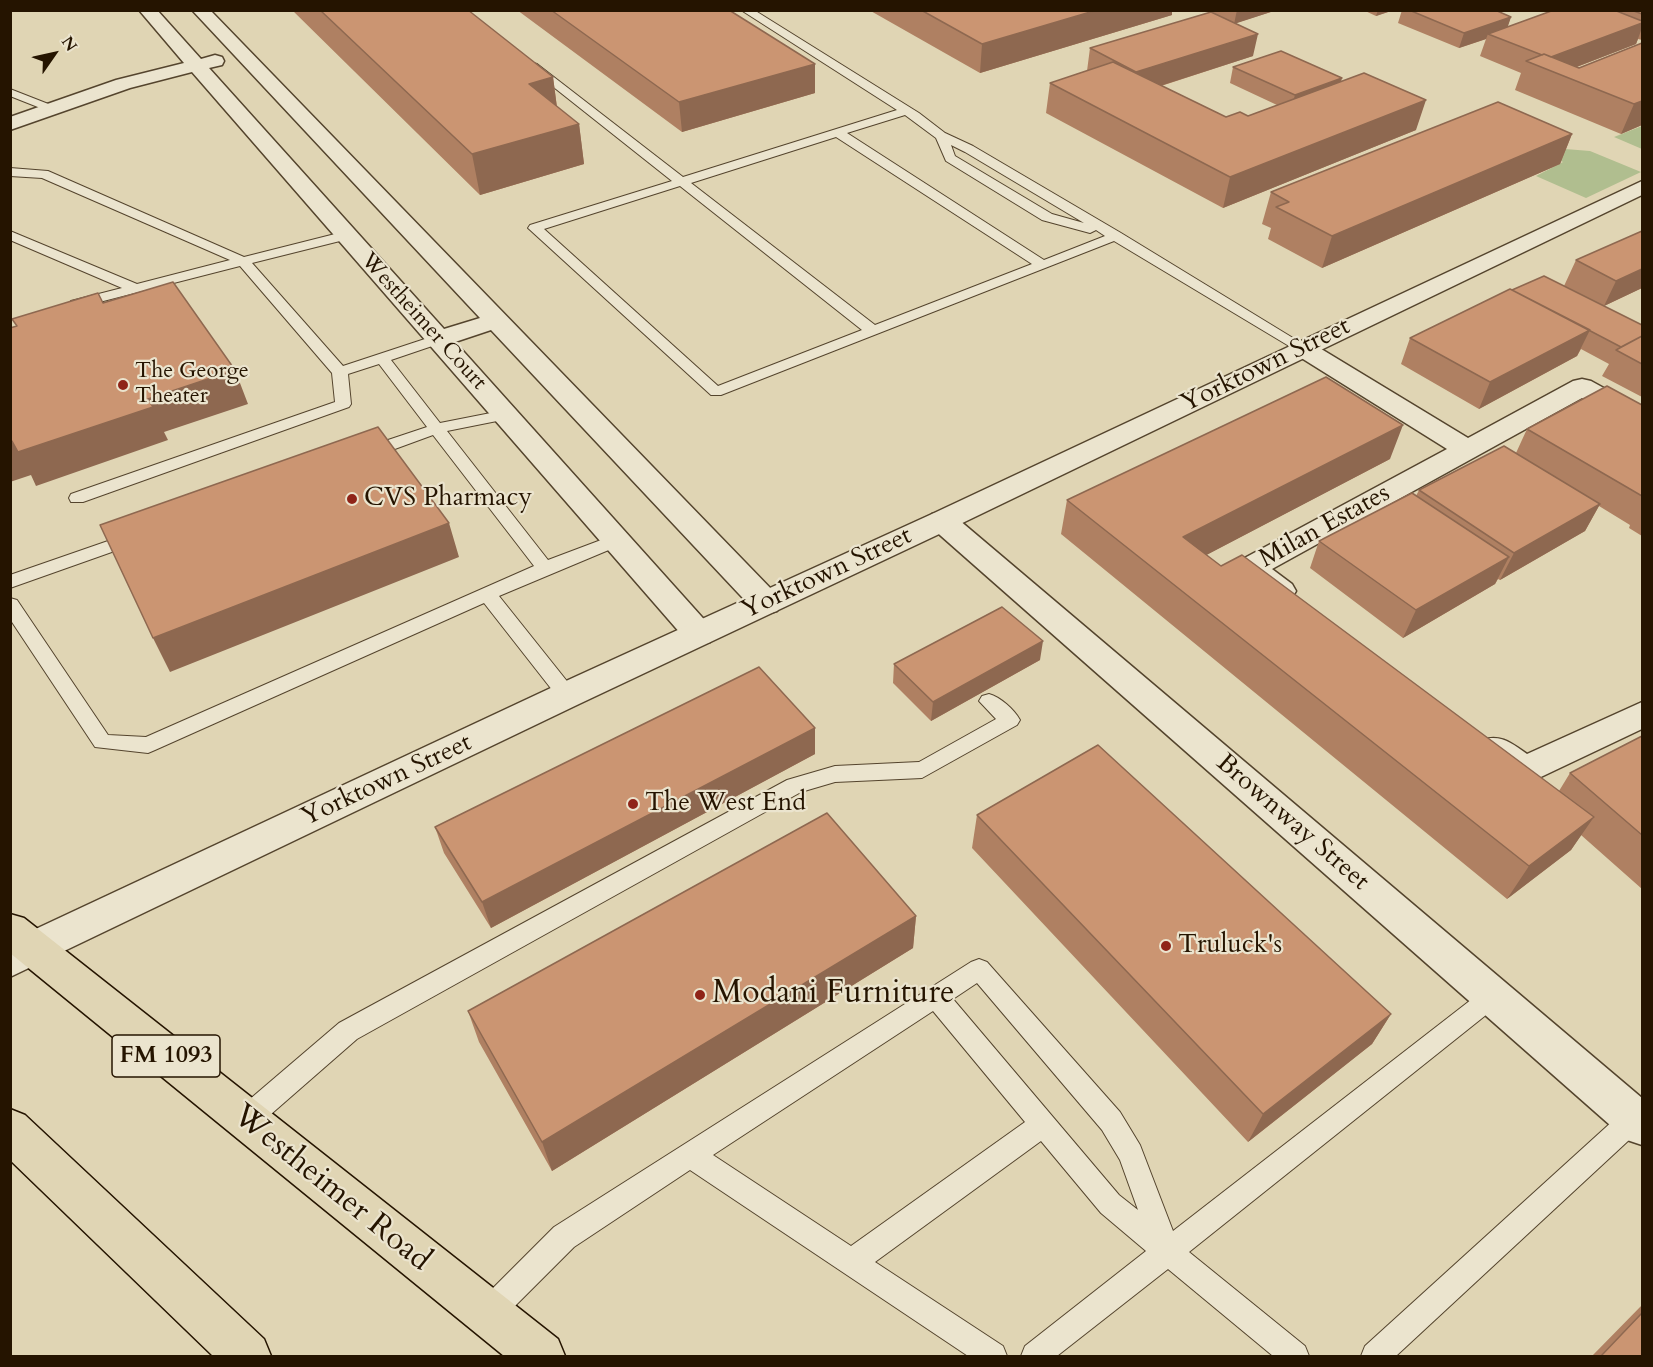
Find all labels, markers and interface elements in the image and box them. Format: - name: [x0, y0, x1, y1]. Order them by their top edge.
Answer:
- north arrow: [24, 24, 84, 84]
- text: N: [56, 32, 82, 56]
- street label: Westheimer Court: [355, 248, 491, 396]
- street label: Yorktown Street: [1176, 312, 1356, 420]
- place label: The George Theater: [135, 359, 249, 410]
- marker: The George Theater: [116, 378, 130, 392]
- street label: Milan Estates: [1254, 478, 1396, 576]
- place label: CVS Pharmacy: [364, 483, 532, 515]
- marker: CVS Pharmacy: [345, 492, 359, 506]
- street label: Yorktown Street: [737, 521, 917, 627]
- street label: Yorktown Street: [297, 728, 477, 834]
- street label: Brownway Street: [1209, 748, 1375, 898]
- place label: The West End: [645, 788, 806, 820]
- marker: The West End: [626, 797, 640, 811]
- place label: Truluck's: [1178, 930, 1282, 962]
- marker: Truluck's: [1159, 939, 1173, 953]
- place label: Modani Furniture: [712, 976, 955, 1014]
- marker: Modani Furniture: [693, 988, 707, 1002]
- road number: FM 1093: [112, 1035, 220, 1077]
- street label: Westheimer Road: [224, 1097, 438, 1281]

